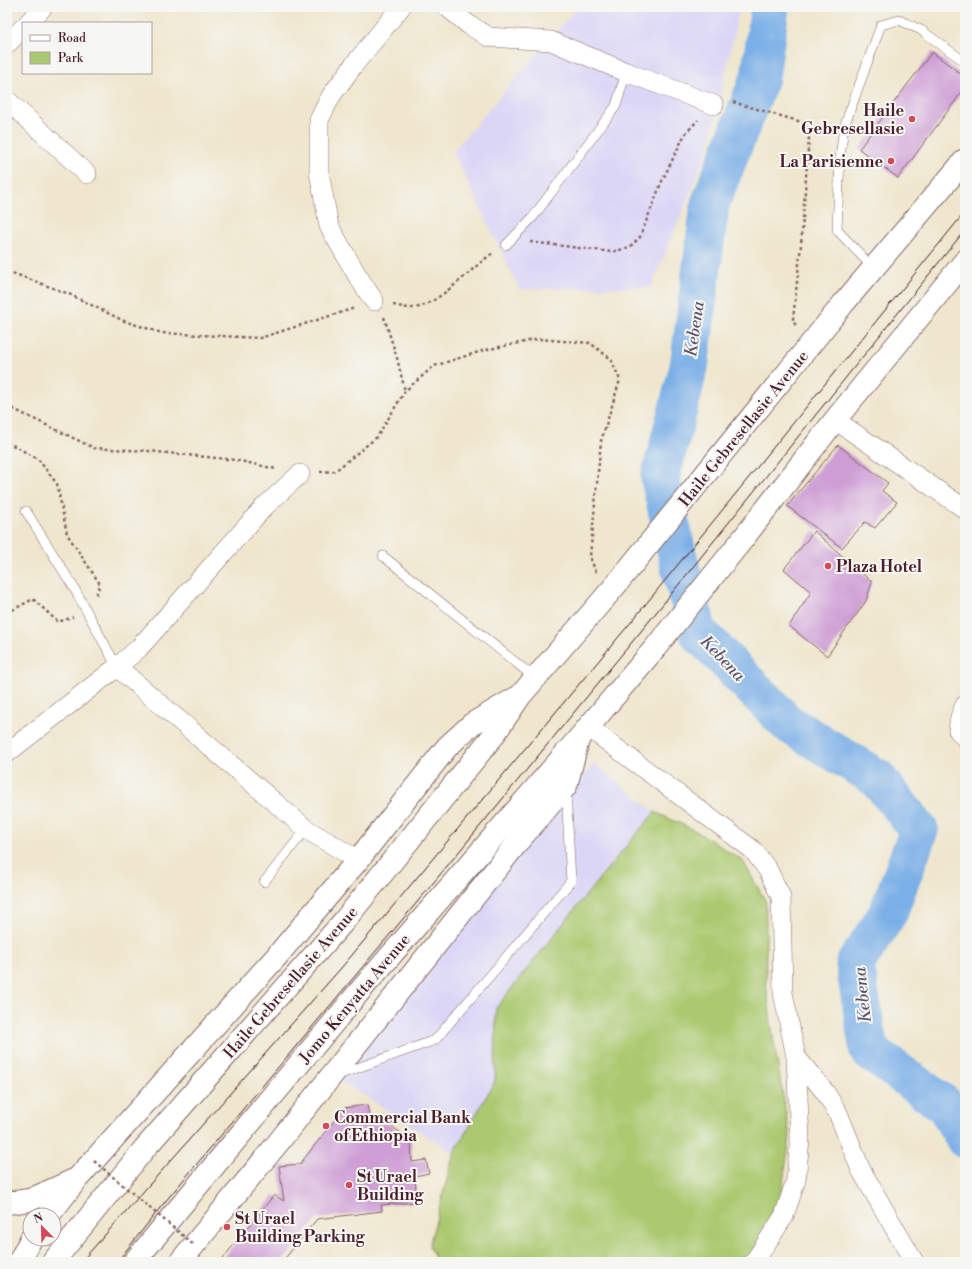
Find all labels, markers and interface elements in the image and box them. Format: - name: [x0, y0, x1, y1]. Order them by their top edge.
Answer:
- legend: [22, 22, 152, 74]
- text: Road: [58, 31, 86, 46]
- text: Park: [58, 51, 84, 66]
- place label: Haile Gebresellasie: [801, 101, 904, 139]
- marker: Haile Gebresellasie: [907, 114, 917, 124]
- place label: La Parisienne: [779, 152, 883, 172]
- marker: La Parisienne: [886, 156, 896, 166]
- water label: Kebena: [680, 299, 710, 358]
- street label: Haile Gebresellasie Avenue: [675, 346, 813, 511]
- place label: Plaza Hotel: [836, 557, 923, 577]
- marker: Plaza Hotel: [823, 561, 833, 571]
- water label: Kebena: [695, 631, 750, 687]
- street label: Haile Gebresellasie Avenue: [219, 902, 362, 1063]
- street label: Jomo Kenyatta Avenue: [294, 930, 415, 1068]
- water label: Kebena: [849, 965, 877, 1024]
- place label: Commercial Bank of Ethiopia: [334, 1108, 472, 1146]
- marker: Commercial Bank of Ethiopia: [321, 1121, 331, 1131]
- place label: St Urael Building: [357, 1167, 424, 1205]
- marker: St Urael Building: [344, 1180, 354, 1190]
- north arrow: [22, 1207, 62, 1247]
- place label: St Urael Building Parking: [235, 1209, 366, 1247]
- text: N: [32, 1210, 45, 1227]
- marker: St Urael Building Parking: [222, 1222, 232, 1232]

